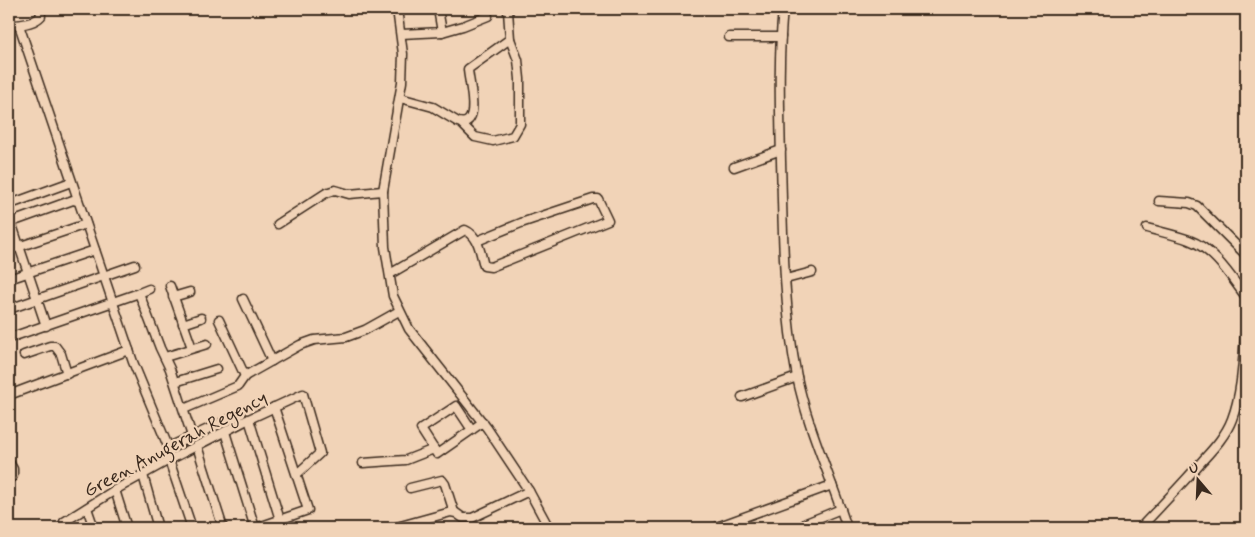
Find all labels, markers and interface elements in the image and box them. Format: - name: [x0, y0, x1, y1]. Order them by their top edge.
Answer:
- street label: Green Anugerah Regency: [80, 385, 273, 506]
- north arrow: [1172, 454, 1222, 504]
- text: U: [1187, 459, 1201, 479]

